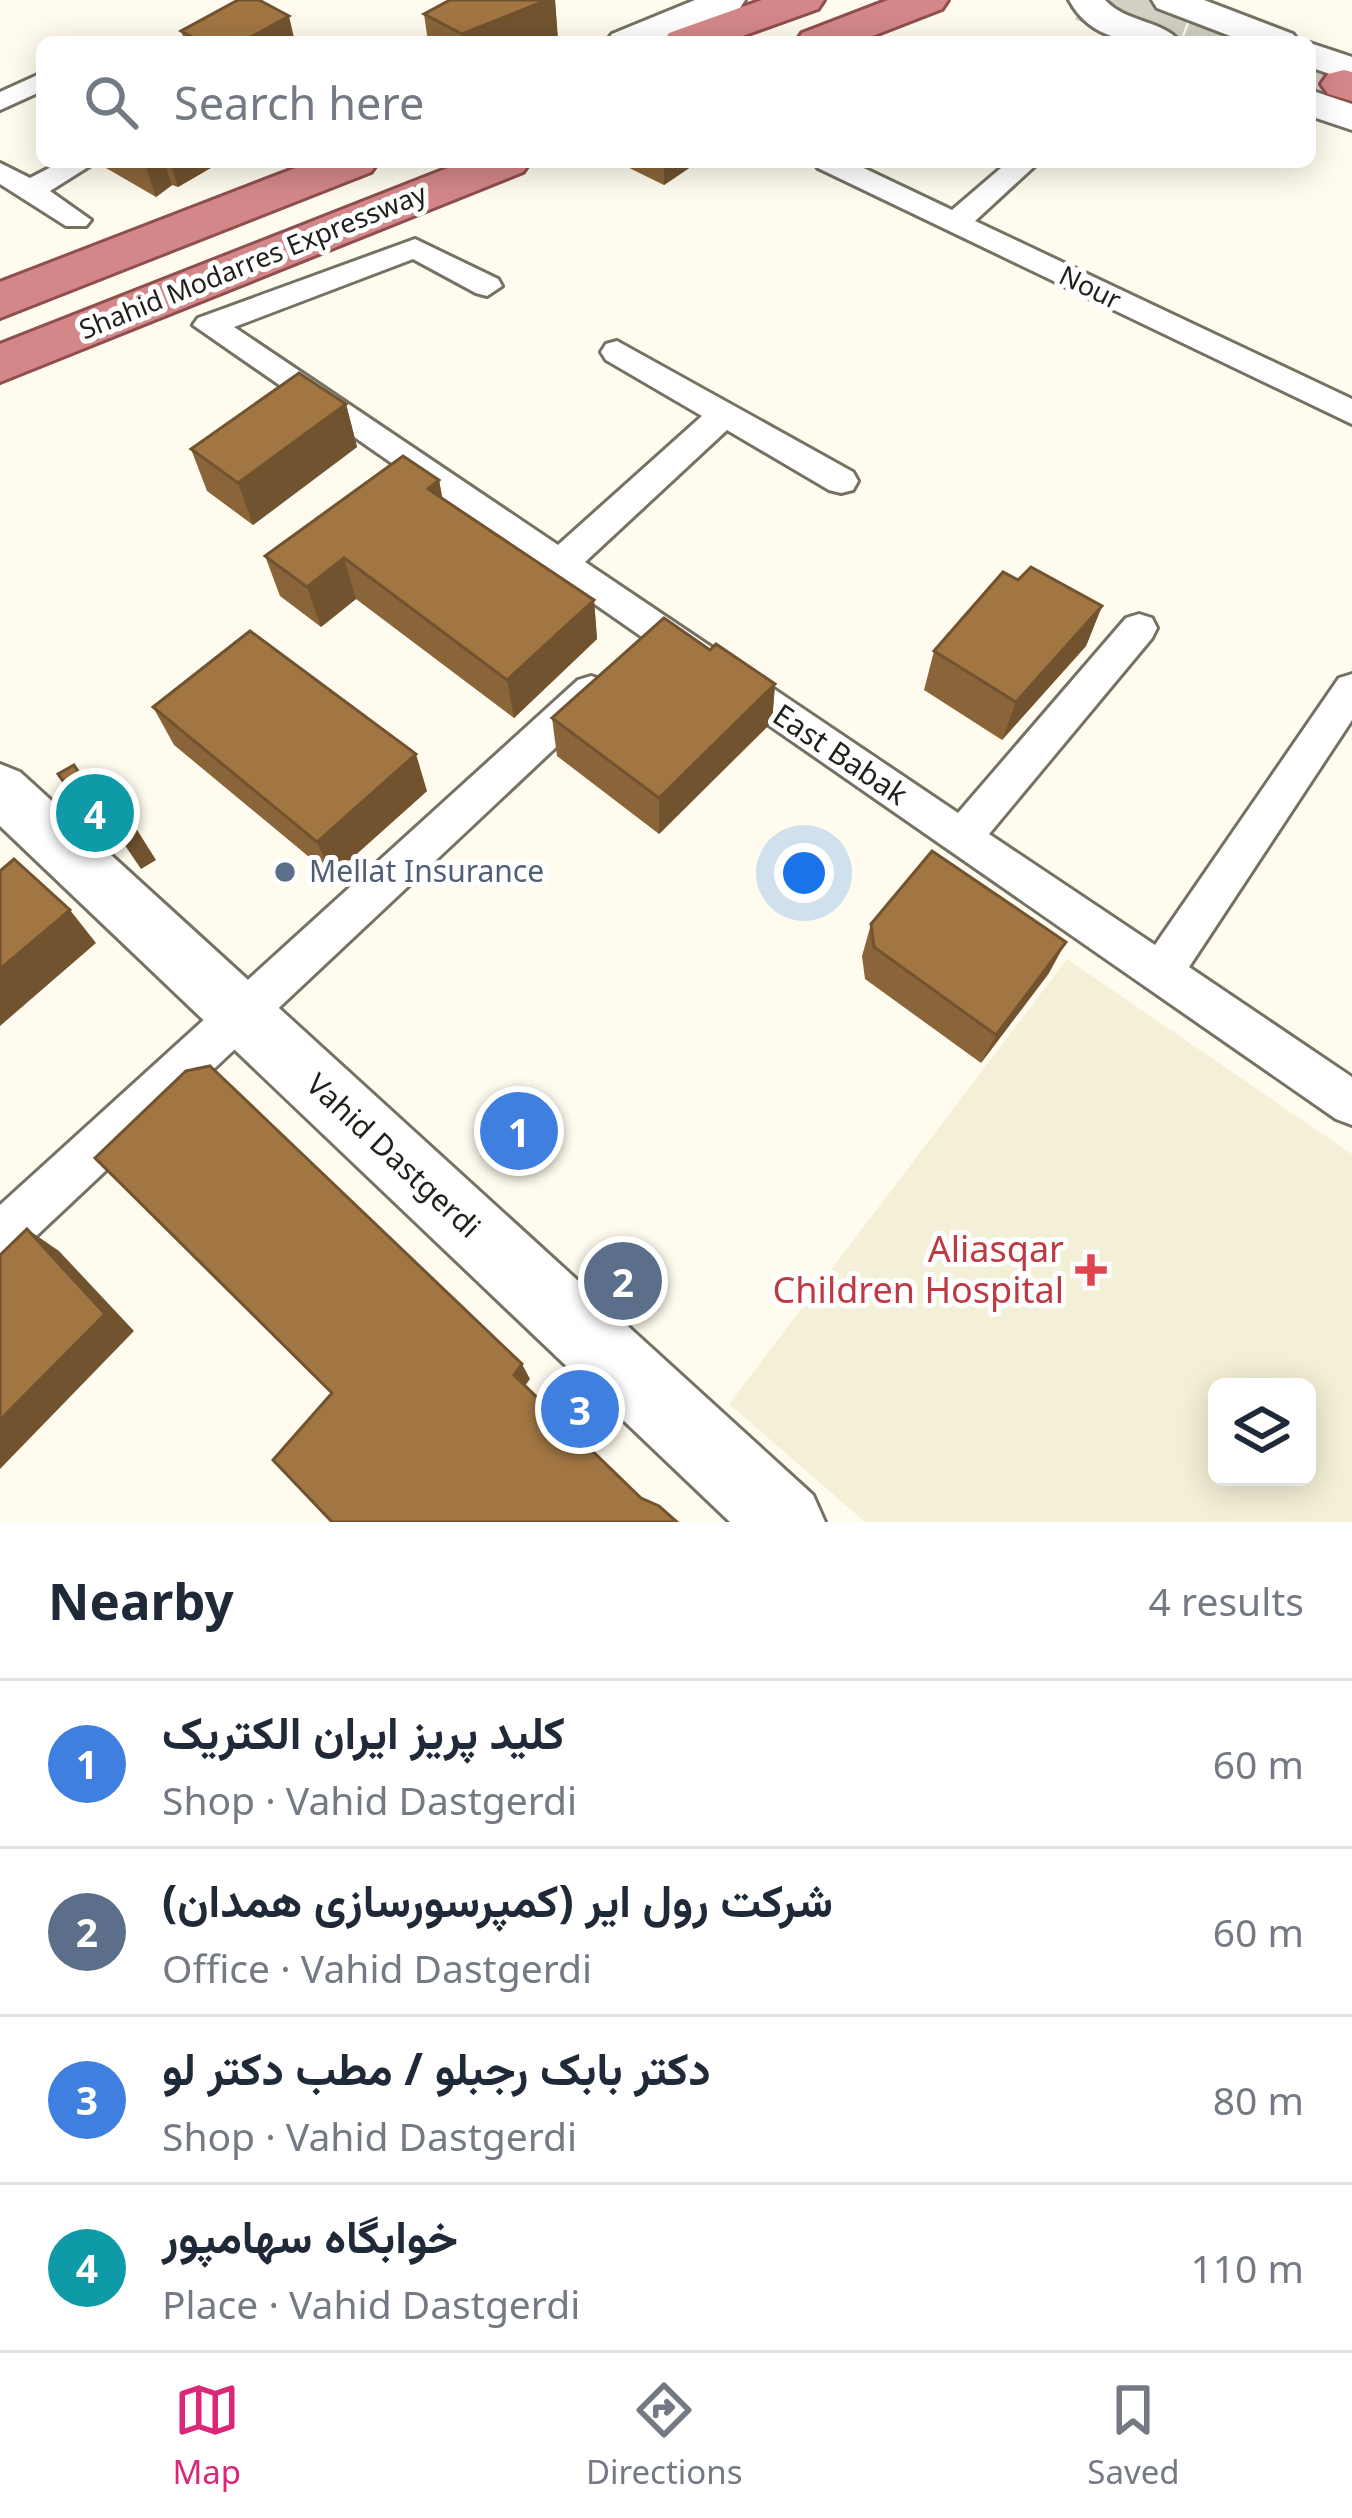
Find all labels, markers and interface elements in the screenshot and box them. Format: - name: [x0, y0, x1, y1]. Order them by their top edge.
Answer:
- search box: [36, 36, 1316, 168]
- icon: search: [78, 69, 144, 135]
- text: Search here: [174, 72, 424, 133]
- street label: Shahid Modarres Expressway: [73, 174, 432, 347]
- street label: Nour: [1053, 256, 1128, 317]
- street label: East Babak: [765, 694, 916, 814]
- pin: 4: [56, 768, 134, 858]
- your location: [774, 843, 834, 903]
- place label: Mellat Insurance: [309, 850, 544, 891]
- marker: Mellat Insurance: [272, 859, 298, 885]
- street label: Vahid Dastgerdi: [298, 1064, 490, 1246]
- pin: 1: [480, 1086, 558, 1176]
- place label: Aliasqar Children Hospital: [773, 1224, 1064, 1314]
- pin: 2: [584, 1236, 662, 1326]
- marker: Aliasqar Children Hospital: [1075, 1254, 1107, 1286]
- pin: 3: [541, 1364, 619, 1454]
- map controls: [1208, 1378, 1316, 1486]
- button: layers: [1208, 1378, 1316, 1486]
- text: Nearby: [48, 1565, 234, 1635]
- text: 4 results: [1149, 1574, 1304, 1627]
- text: کلید پریز ایران الکتریک: [162, 1701, 565, 1762]
- text: 1: [76, 1737, 98, 1790]
- text: 60 m: [1213, 1737, 1304, 1790]
- text: Shop · Vahid Dastgerdi: [162, 1773, 577, 1826]
- text: شرکت رول ایر (کمپرسورسازی همدان): [162, 1869, 833, 1930]
- text: 2: [76, 1905, 98, 1958]
- text: 60 m: [1213, 1905, 1304, 1958]
- text: Office · Vahid Dastgerdi: [162, 1941, 592, 1994]
- text: دکتر بابک رجبلو / مطب دکتر لو: [162, 2037, 711, 2098]
- text: 3: [76, 2073, 98, 2126]
- text: 80 m: [1213, 2073, 1304, 2126]
- text: Shop · Vahid Dastgerdi: [162, 2109, 577, 2162]
- text: خوابگاه سهامپور: [162, 2205, 458, 2266]
- text: 4: [76, 2241, 98, 2294]
- text: 110 m: [1190, 2241, 1304, 2294]
- text: Place · Vahid Dastgerdi: [162, 2277, 580, 2330]
- tab: Map: [172, 2377, 241, 2494]
- tab: Directions: [586, 2377, 743, 2494]
- tab: Saved: [1087, 2377, 1180, 2494]

